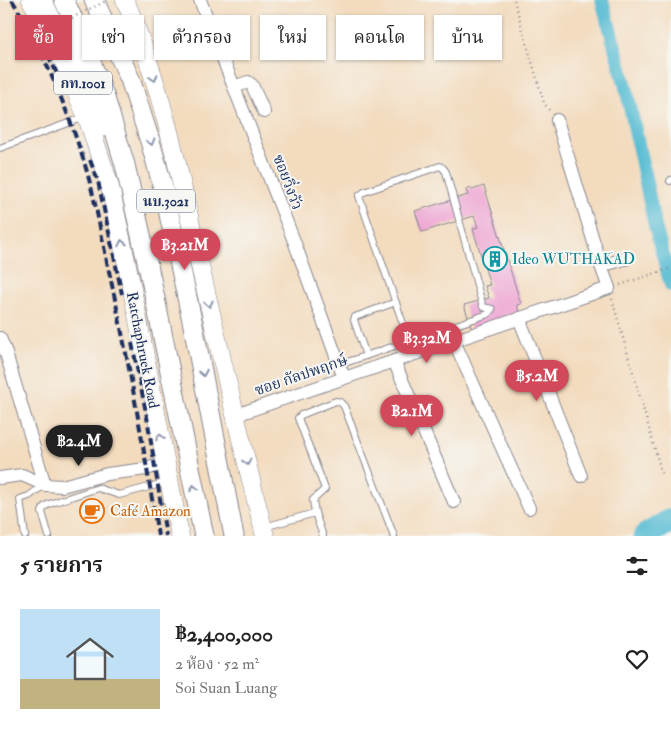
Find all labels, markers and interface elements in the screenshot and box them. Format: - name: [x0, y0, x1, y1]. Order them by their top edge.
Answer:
- chip: ซื้อ: [15, 15, 72, 60]
- chip: เช่า: [82, 15, 144, 60]
- chip: ตัวกรอง: [154, 15, 250, 60]
- chip: ใหม่: [260, 15, 326, 60]
- chip: คอนโด: [336, 15, 424, 60]
- chip: บ้าน: [434, 15, 502, 60]
- road number: กท.1001: [54, 72, 112, 95]
- one-way arrow: [148, 74, 158, 82]
- one-way arrow: [145, 138, 155, 146]
- street label: ซอยวิ่งวัว: [268, 151, 308, 212]
- road number: นบ.3021: [137, 190, 195, 212]
- pin: ฿3.21M: [144, 228, 226, 271]
- text: ฿3.21M: [161, 235, 209, 255]
- one-way arrow: [117, 238, 128, 247]
- building icon: Ideo WUTHAKAD: [482, 246, 508, 272]
- place label: Ideo WUTHAKAD: [512, 250, 635, 269]
- street label: Ratchaphruek Road: [121, 290, 163, 411]
- one-way arrow: [203, 300, 214, 308]
- pin: ฿3.32M: [386, 322, 468, 364]
- text: ฿3.32M: [403, 328, 451, 348]
- street label: ซอย กัลปพฤกษ์: [252, 350, 351, 400]
- pin: ฿5.2M: [502, 360, 572, 402]
- text: ฿5.2M: [516, 366, 558, 386]
- one-way arrow: [197, 368, 207, 377]
- pin: ฿2.1M: [377, 394, 447, 437]
- text: ฿2.1M: [391, 401, 433, 421]
- pin: ฿2.4M: [44, 424, 114, 467]
- text: ฿2.4M: [57, 431, 101, 451]
- one-way arrow: [156, 432, 166, 441]
- one-way arrow: [241, 458, 251, 466]
- one-way arrow: [189, 484, 200, 493]
- cafe icon: Café Amazon: [79, 498, 105, 524]
- place label: Café Amazon: [110, 502, 191, 521]
- text: 5 รายการ: [20, 552, 103, 579]
- icon: filters: [623, 552, 651, 580]
- text: ฿2,400,000: [175, 621, 273, 648]
- icon: home: [60, 629, 120, 689]
- icon: heart: [623, 645, 651, 673]
- text: 2 ห้อง · 52 m²: [175, 654, 259, 674]
- text: Soi Suan Luang: [175, 678, 277, 698]

